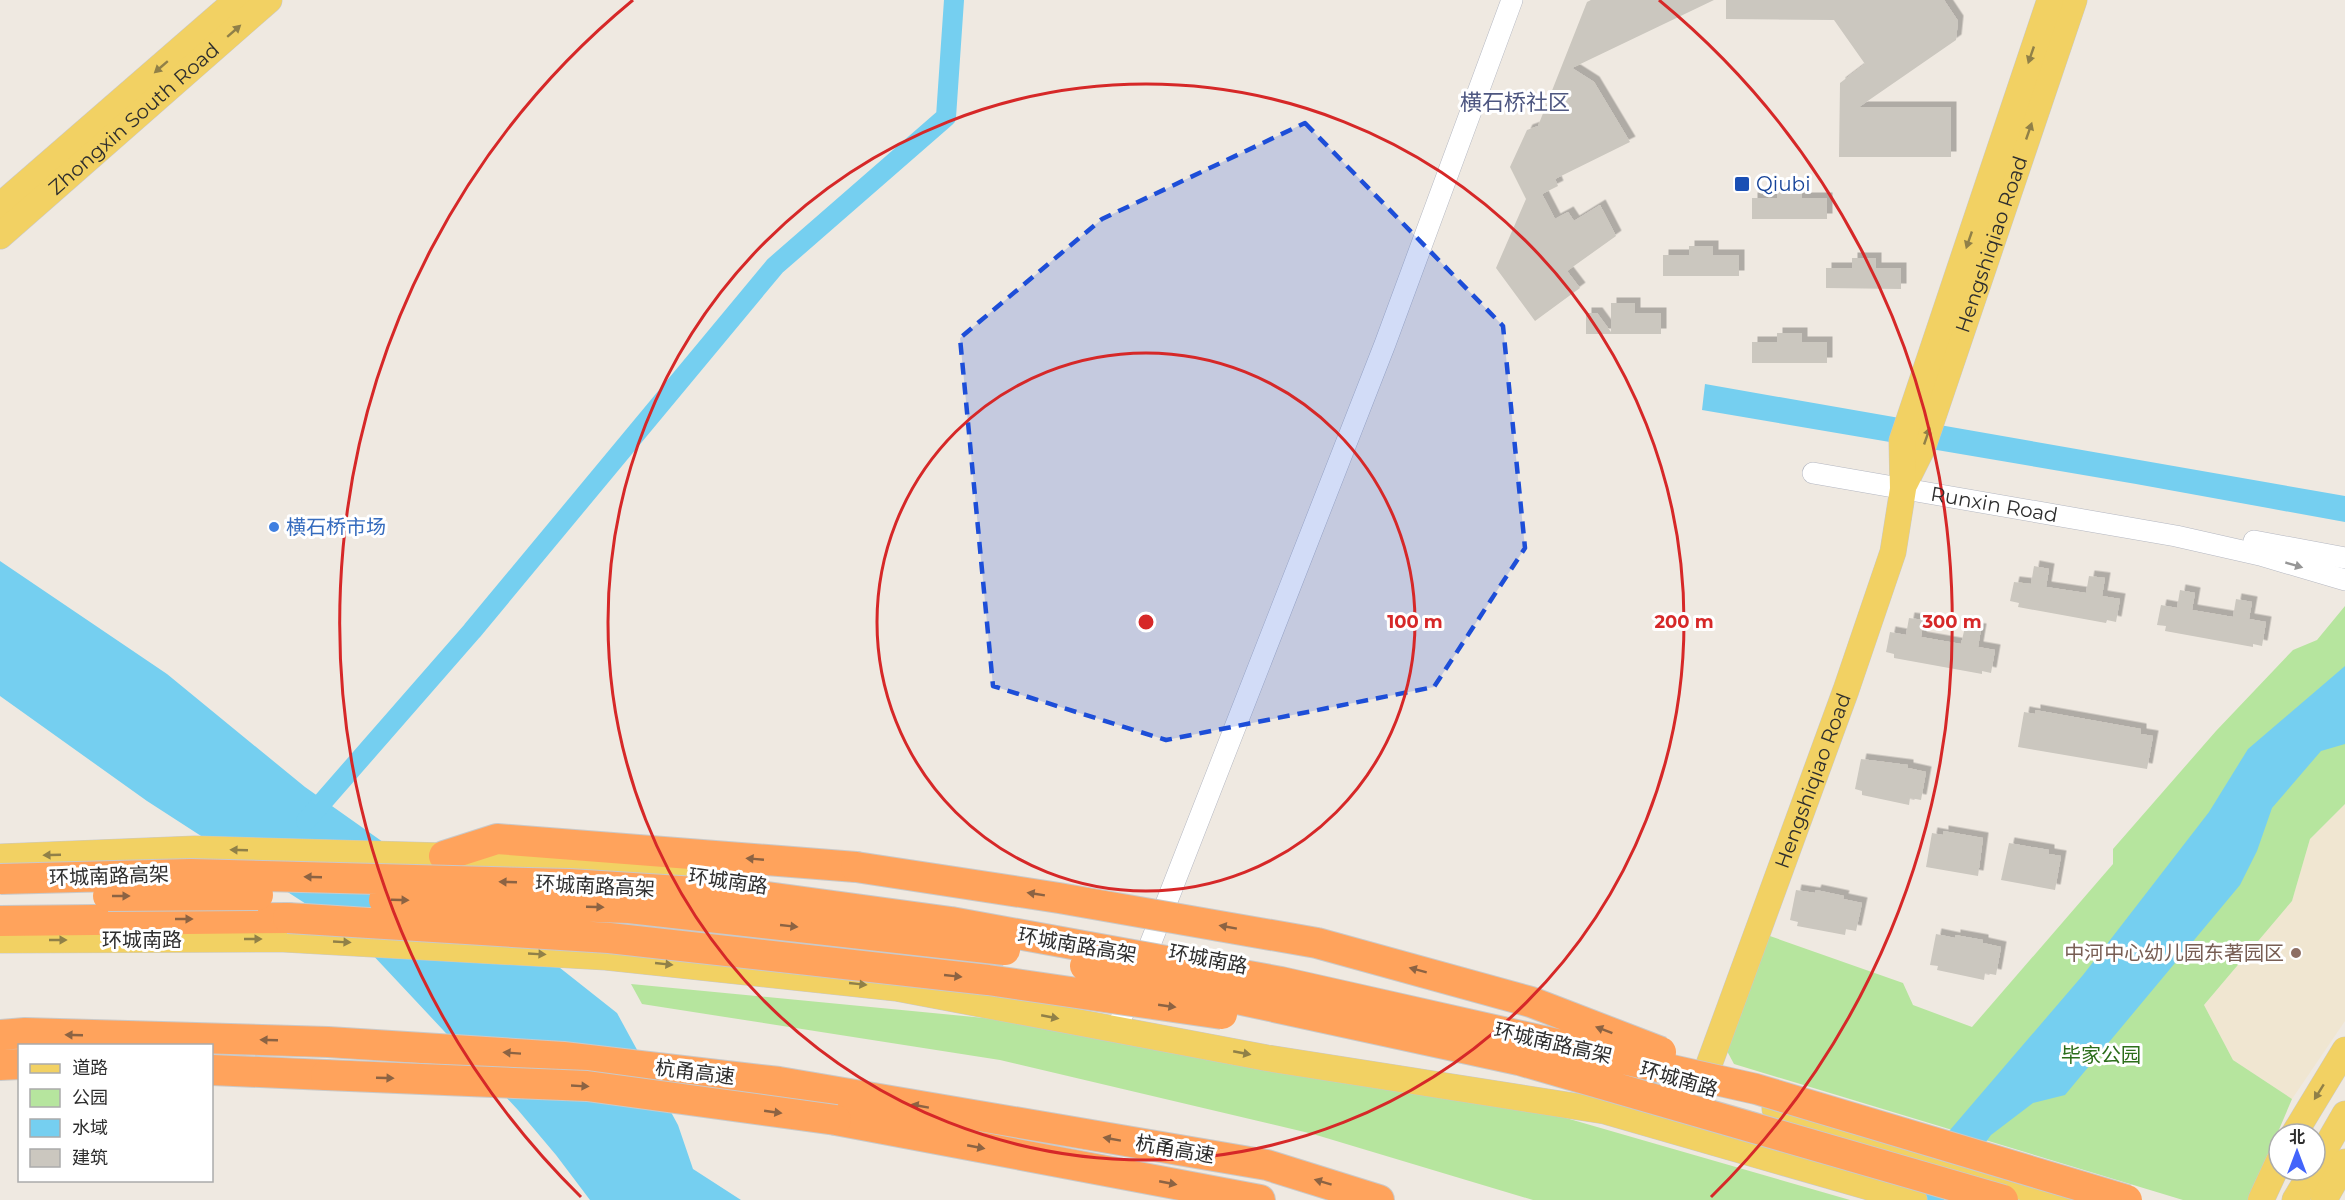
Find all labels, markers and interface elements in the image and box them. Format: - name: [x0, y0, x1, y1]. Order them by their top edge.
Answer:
- one-way arrow: [226, 24, 241, 38]
- street label: Zhongxin South Road: [44, 37, 224, 200]
- one-way arrow: [2026, 47, 2035, 65]
- one-way arrow: [153, 60, 169, 73]
- district label: 横石桥社区: [1460, 89, 1570, 116]
- one-way arrow: [2025, 122, 2035, 140]
- street label: Hengshiqiao Road: [1950, 153, 2032, 336]
- place label: Qiubi: [1756, 172, 1811, 196]
- marker: Qiubi: [1733, 175, 1751, 193]
- one-way arrow: [1964, 231, 1973, 249]
- one-way arrow: [1922, 427, 1932, 445]
- street label: Runxin Road: [1929, 482, 2060, 527]
- place label: 横石桥市场: [286, 515, 386, 539]
- marker: 横石桥市场: [267, 520, 281, 534]
- one-way arrow: [2285, 561, 2303, 570]
- text: 100 m: [1387, 611, 1443, 633]
- text: 200 m: [1654, 611, 1714, 633]
- text: 300 m: [1921, 611, 1982, 633]
- centre of rings: [1136, 612, 1156, 632]
- street label: Hengshiqiao Road: [1770, 690, 1856, 872]
- one-way arrow: [230, 845, 249, 855]
- one-way arrow: [43, 850, 62, 859]
- one-way arrow: [746, 854, 765, 864]
- street label: 环城南路高架: [49, 862, 169, 890]
- street label: 环城南路: [687, 864, 769, 898]
- street label: 环城南路高架: [534, 871, 656, 901]
- one-way arrow: [303, 872, 322, 882]
- one-way arrow: [498, 878, 517, 887]
- one-way arrow: [1026, 890, 1045, 899]
- one-way arrow: [112, 891, 131, 901]
- one-way arrow: [391, 896, 410, 905]
- one-way arrow: [586, 902, 605, 912]
- one-way arrow: [175, 914, 194, 924]
- one-way arrow: [780, 921, 799, 931]
- one-way arrow: [1219, 922, 1238, 931]
- street label: 环城南路高架: [1016, 923, 1138, 967]
- street label: 环城南路: [102, 928, 182, 952]
- one-way arrow: [244, 934, 263, 944]
- one-way arrow: [49, 935, 68, 945]
- one-way arrow: [333, 938, 352, 947]
- street label: 环城南路: [1166, 940, 1250, 978]
- place label: 中河中心幼儿园东著园区: [2064, 941, 2284, 965]
- marker: 中河中心幼儿园东著园区: [2289, 946, 2303, 960]
- one-way arrow: [528, 949, 547, 958]
- one-way arrow: [655, 959, 674, 968]
- one-way arrow: [1409, 965, 1427, 975]
- one-way arrow: [943, 972, 962, 981]
- one-way arrow: [849, 979, 868, 989]
- one-way arrow: [1157, 1002, 1176, 1011]
- one-way arrow: [1041, 1013, 1060, 1022]
- street label: 环城南路高架: [1492, 1018, 1614, 1068]
- one-way arrow: [1594, 1024, 1612, 1034]
- one-way arrow: [65, 1030, 84, 1039]
- one-way arrow: [260, 1035, 279, 1045]
- park label: 毕家公园: [2061, 1043, 2141, 1067]
- legend: [18, 1044, 213, 1182]
- one-way arrow: [503, 1049, 522, 1058]
- one-way arrow: [1233, 1049, 1252, 1058]
- street label: 杭甬高速: [654, 1055, 736, 1089]
- street label: 环城南路: [1637, 1056, 1721, 1102]
- text: 道路: [72, 1057, 108, 1079]
- one-way arrow: [375, 1073, 394, 1082]
- one-way arrow: [570, 1081, 589, 1090]
- one-way arrow: [2314, 1084, 2325, 1100]
- text: 公园: [72, 1087, 108, 1109]
- one-way arrow: [910, 1101, 929, 1110]
- one-way arrow: [763, 1107, 782, 1116]
- text: 水域: [72, 1117, 108, 1139]
- north arrow: [2267, 1122, 2327, 1182]
- text: 北: [2289, 1128, 2305, 1147]
- street label: 杭甬高速: [1134, 1130, 1216, 1168]
- one-way arrow: [1102, 1134, 1121, 1143]
- one-way arrow: [967, 1143, 986, 1152]
- text: 建筑: [72, 1147, 108, 1169]
- one-way arrow: [1314, 1177, 1332, 1187]
- one-way arrow: [1158, 1179, 1177, 1188]

